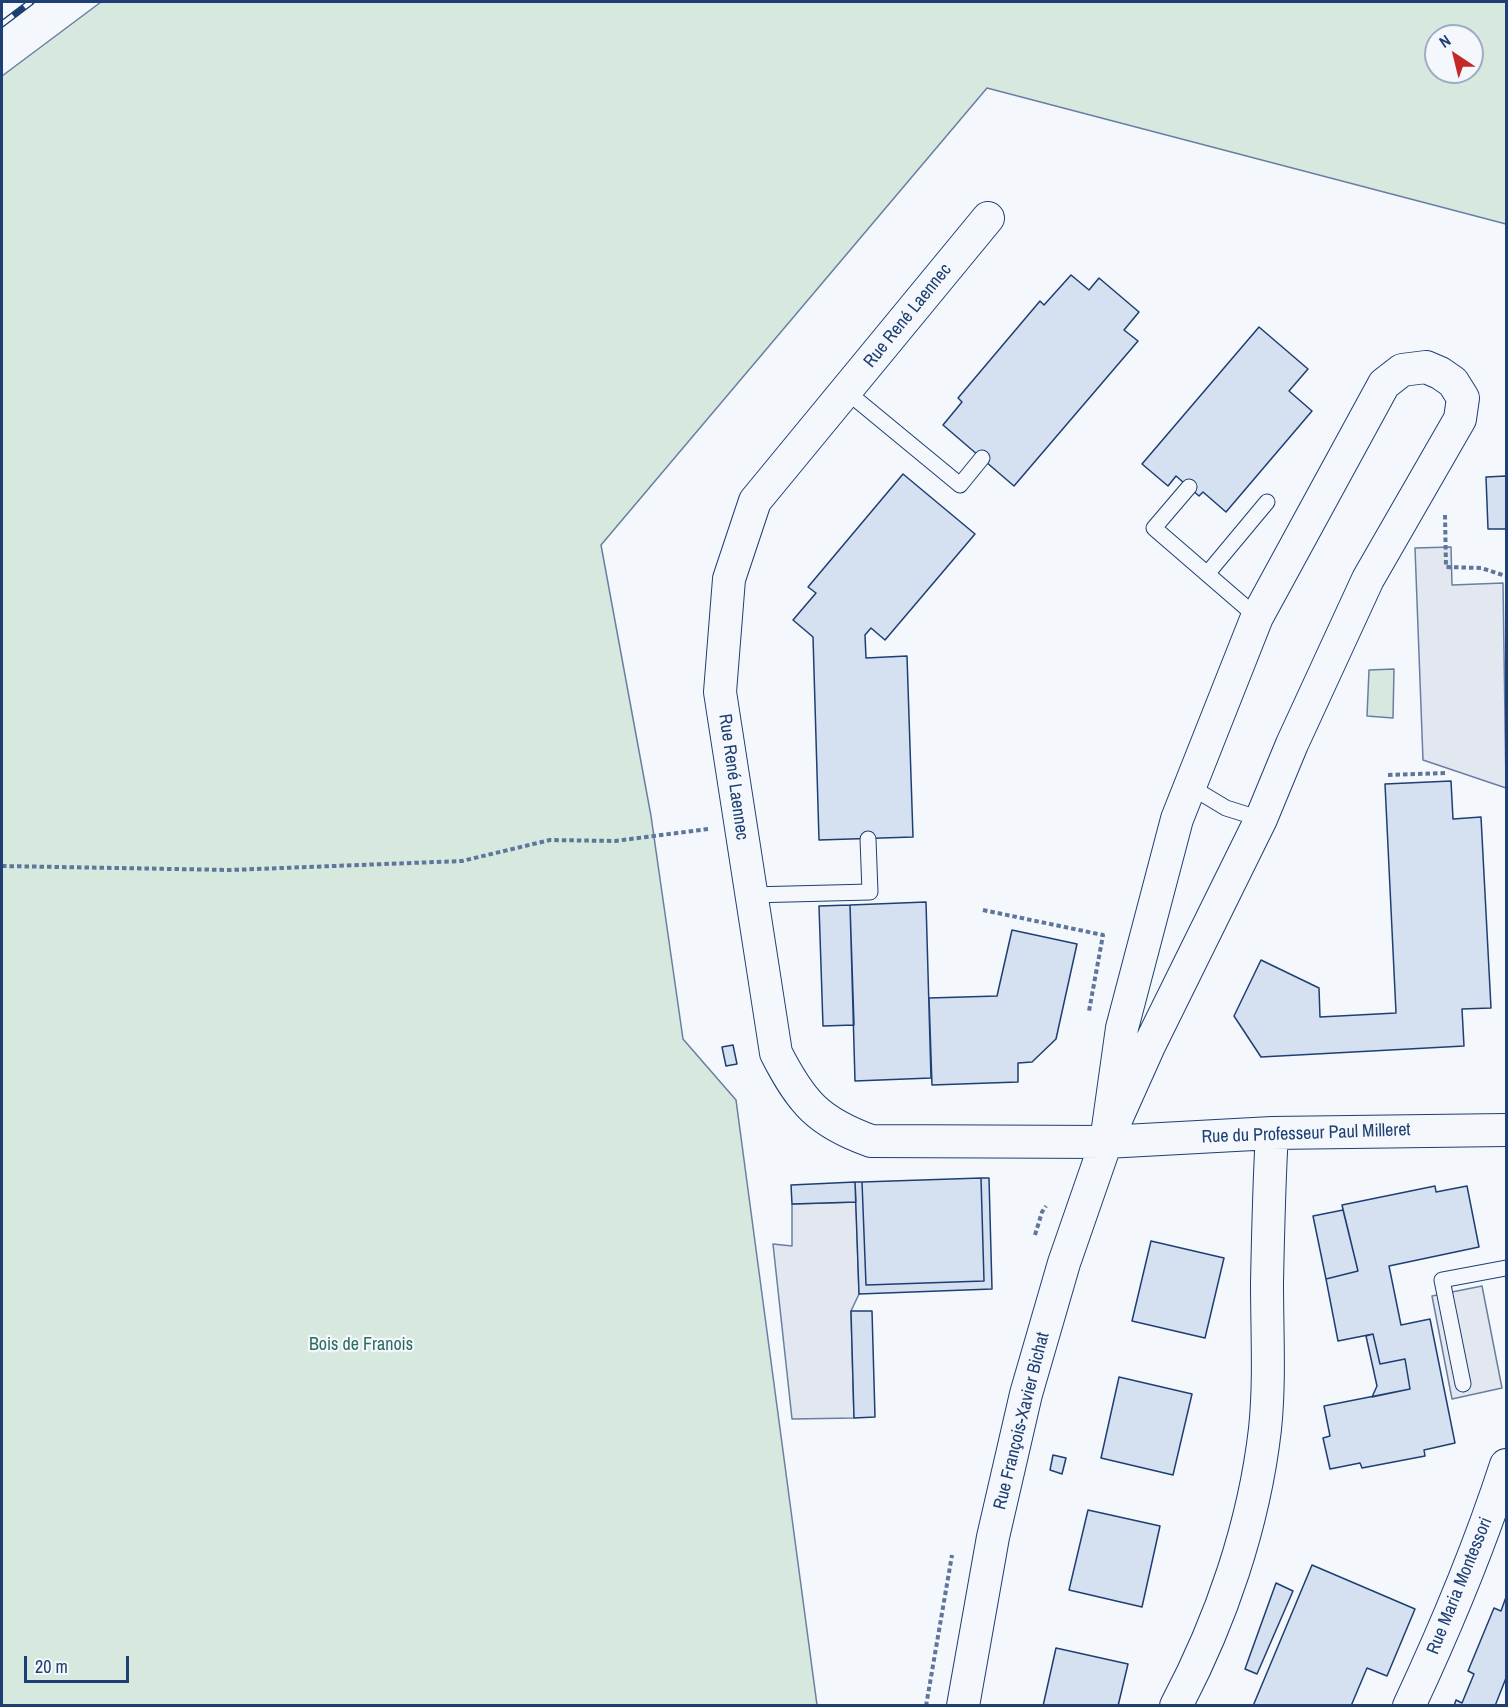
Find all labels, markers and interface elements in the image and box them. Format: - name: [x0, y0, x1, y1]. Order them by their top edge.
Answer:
- north arrow: [1424, 24, 1484, 84]
- text: N: [1435, 29, 1455, 53]
- street label: Rue René Laennec: [860, 260, 956, 372]
- street label: Rue René Laennec: [713, 713, 753, 841]
- street label: Rue du Professeur Paul Milleret: [1201, 1120, 1411, 1148]
- street label: Rue François-Xavier Bichat: [990, 1330, 1054, 1512]
- park label: Bois de Franois: [309, 1334, 413, 1356]
- street label: Rue Maria Montessori: [1423, 1514, 1497, 1658]
- scale bar: [27, 1644, 132, 1682]
- text: 20 m: [35, 1654, 68, 1679]

